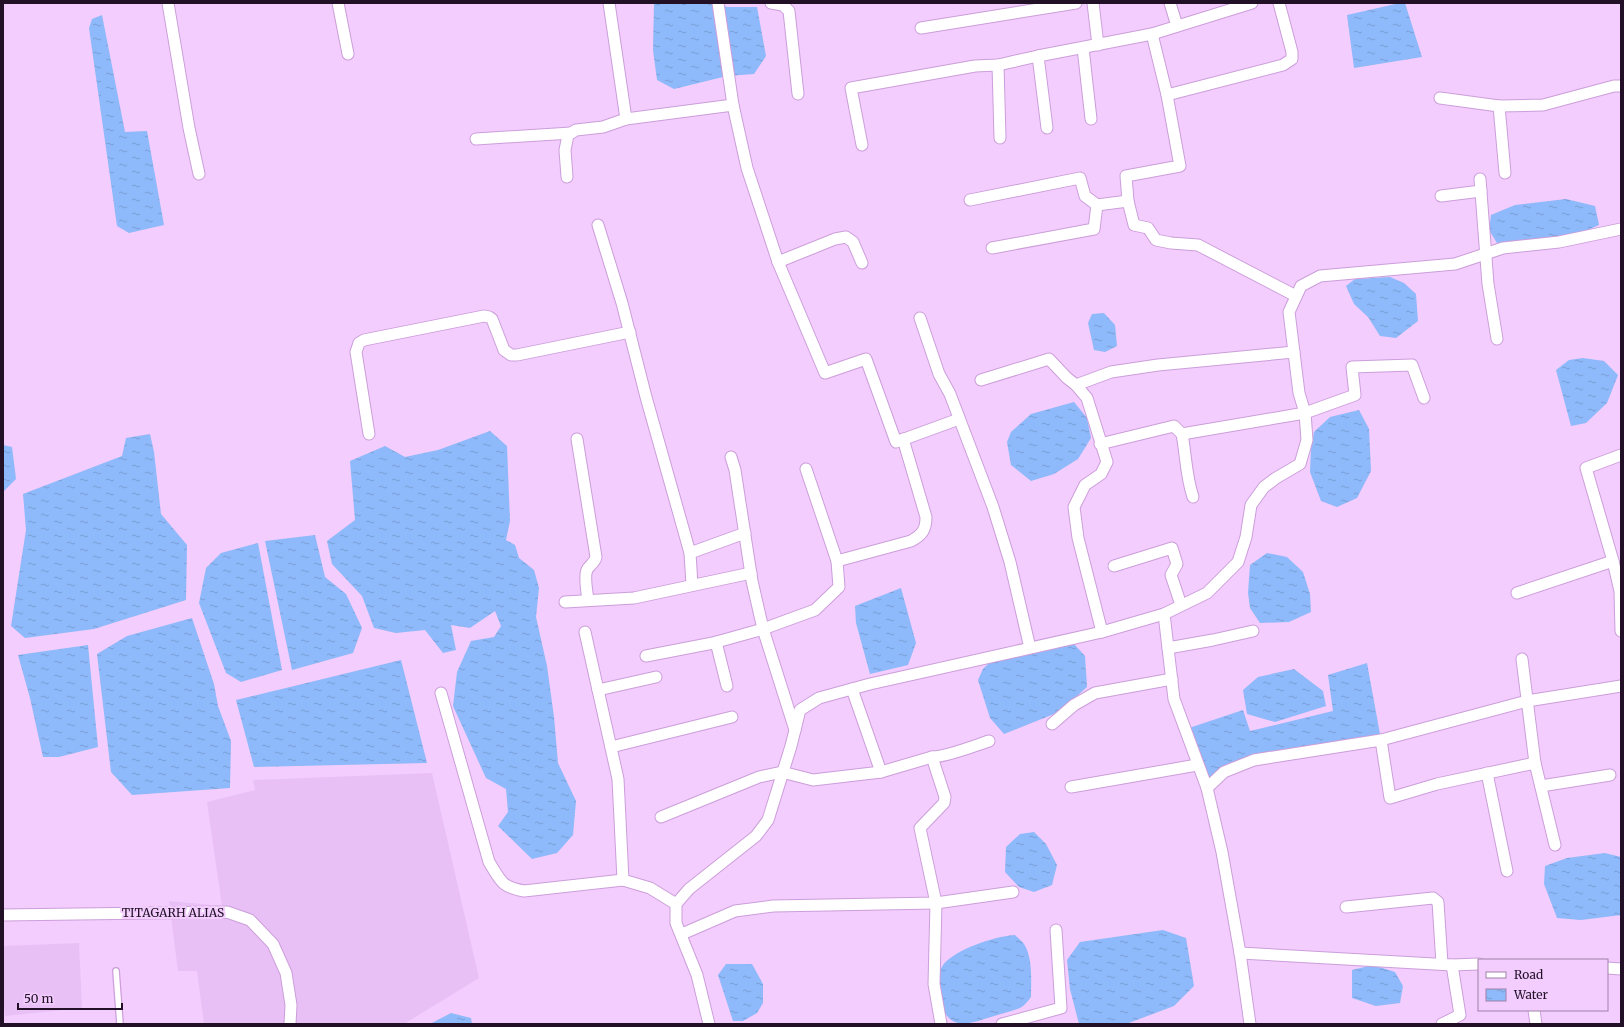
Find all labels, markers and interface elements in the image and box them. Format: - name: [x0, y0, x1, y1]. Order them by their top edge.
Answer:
- street label: TITAGARH ALIAS: [122, 905, 224, 920]
- legend: [1478, 959, 1608, 1011]
- text: Road: [1514, 967, 1543, 982]
- scale bar: [18, 985, 122, 1011]
- text: Water: [1513, 987, 1549, 1002]
- text: 50 m: [24, 991, 53, 1006]

